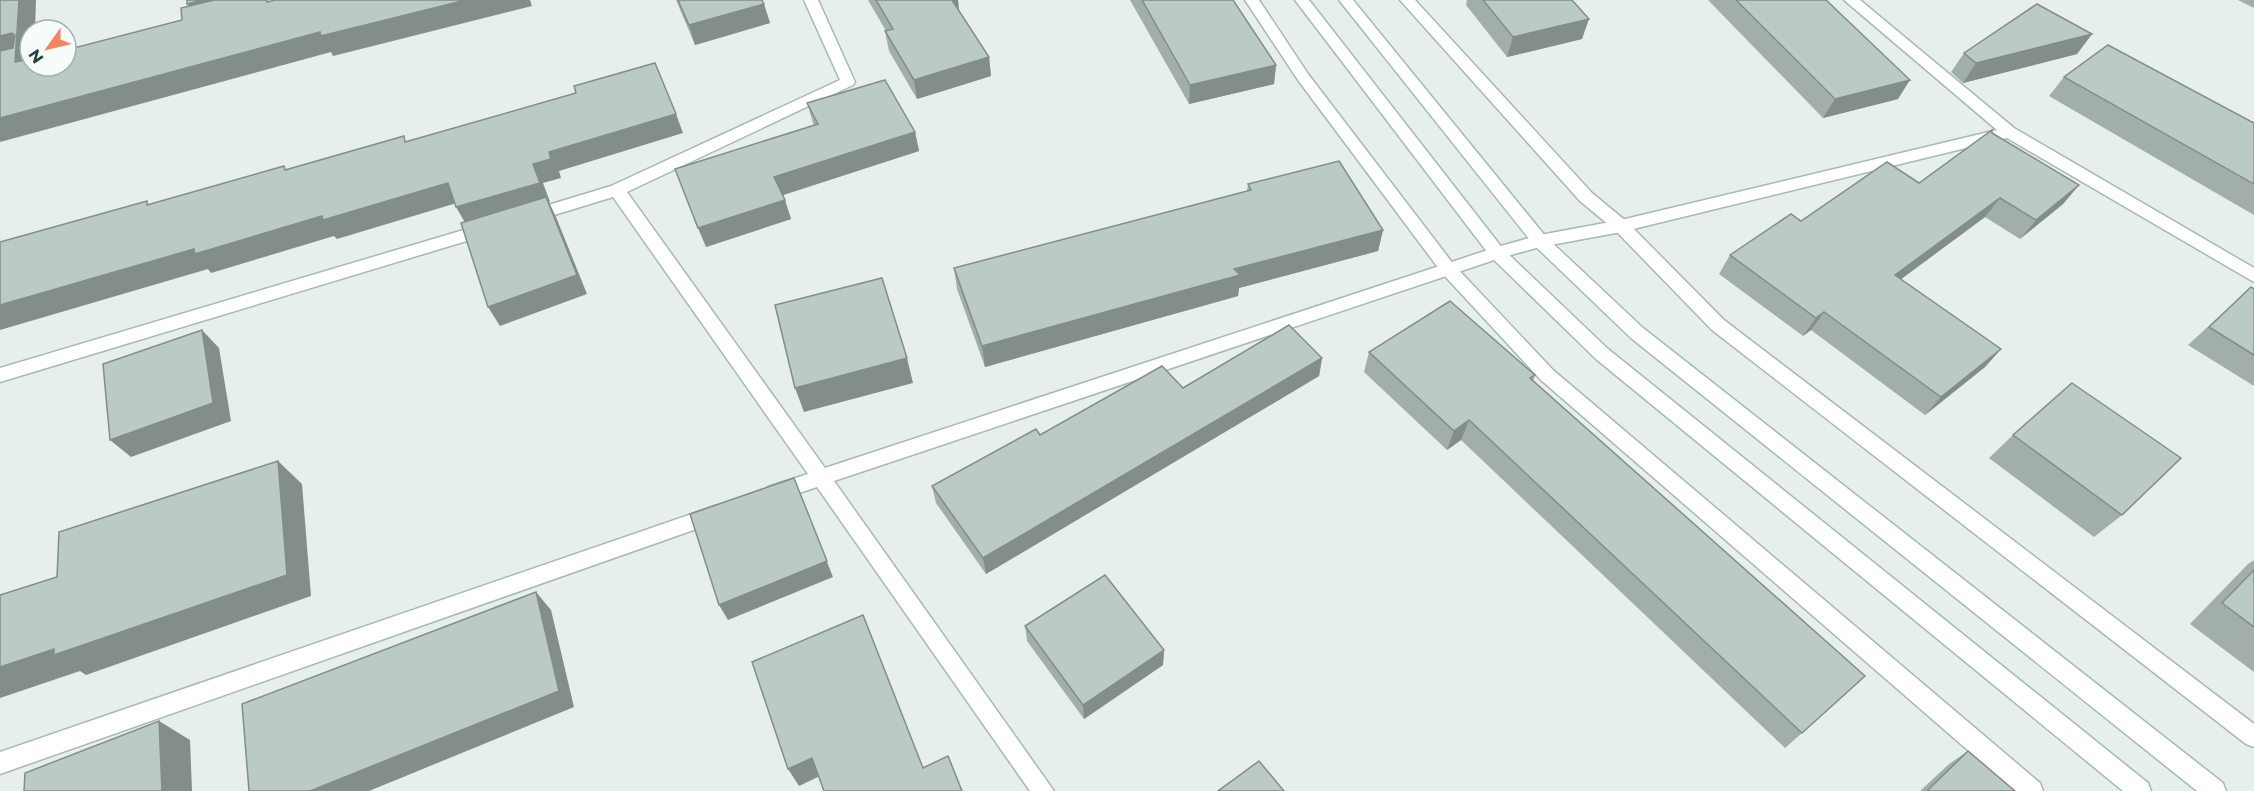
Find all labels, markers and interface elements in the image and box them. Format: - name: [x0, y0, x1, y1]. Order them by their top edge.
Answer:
- north arrow: [18, 18, 78, 78]
- text: N: [24, 45, 47, 67]

